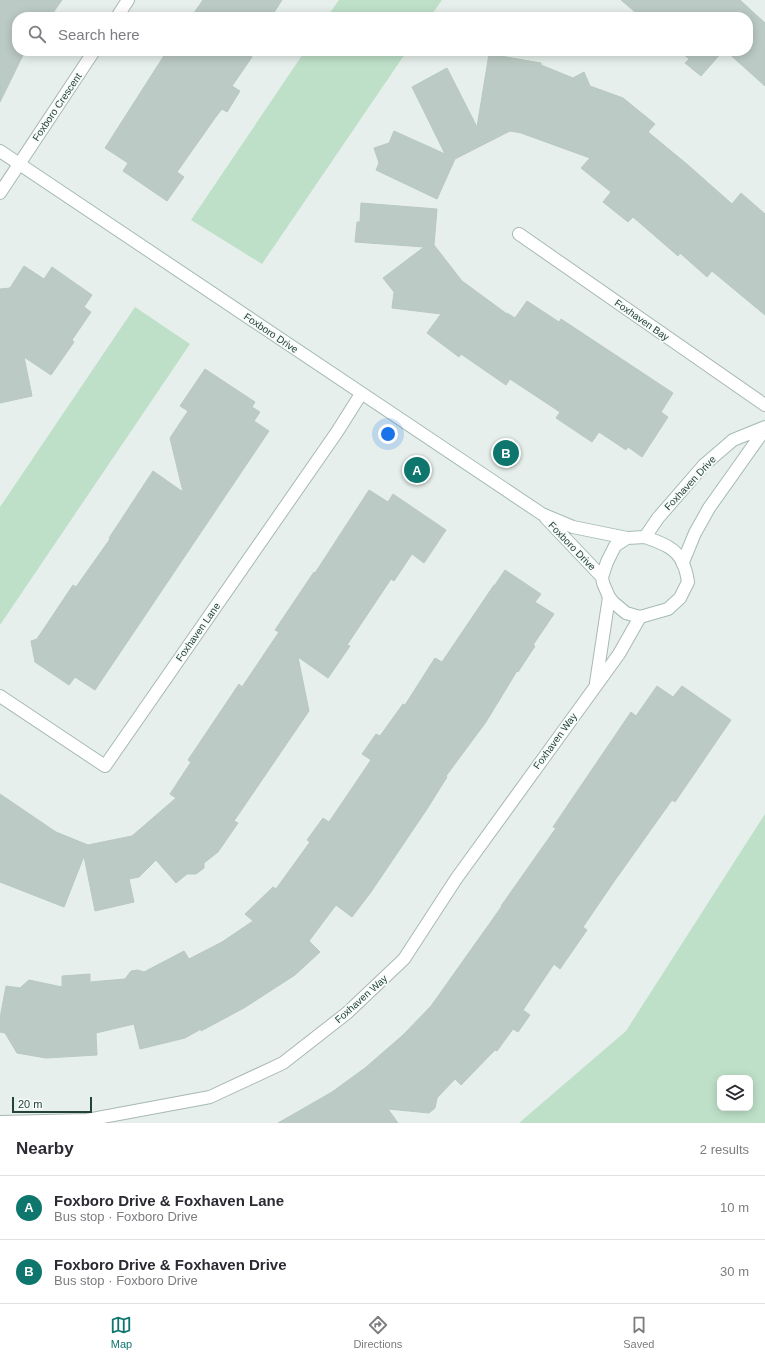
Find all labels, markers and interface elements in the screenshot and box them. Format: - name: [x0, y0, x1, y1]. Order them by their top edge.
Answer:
- search box: [12, 12, 753, 56]
- icon: search: [26, 23, 48, 45]
- text: Search here: [58, 26, 140, 43]
- street label: Foxboro Crescent: [30, 71, 84, 143]
- street label: Foxhaven Bay: [613, 297, 671, 343]
- street label: Foxboro Drive: [242, 311, 300, 355]
- your location: [378, 424, 398, 444]
- pin: B: [493, 438, 519, 468]
- street label: Foxhaven Drive: [662, 453, 718, 512]
- pin: A: [404, 455, 430, 485]
- street label: Foxboro Drive: [546, 520, 598, 573]
- street label: Foxhaven Lane: [174, 600, 223, 663]
- street label: Foxhaven Way: [531, 711, 579, 771]
- street label: Foxhaven Way: [333, 973, 389, 1025]
- map controls: [717, 1075, 753, 1111]
- button: layers: [717, 1075, 753, 1111]
- scale bar: [12, 1095, 92, 1114]
- text: 20 m: [18, 1098, 42, 1110]
- text: Nearby: [16, 1139, 74, 1158]
- text: 2 results: [700, 1142, 749, 1157]
- text: Foxboro Drive & Foxhaven Lane: [54, 1192, 284, 1209]
- text: A: [24, 1200, 34, 1215]
- text: 10 m: [720, 1200, 749, 1215]
- text: Bus stop · Foxboro Drive: [54, 1209, 198, 1224]
- text: Foxboro Drive & Foxhaven Drive: [54, 1256, 287, 1273]
- text: B: [24, 1264, 34, 1279]
- text: 30 m: [720, 1264, 749, 1279]
- text: Bus stop · Foxboro Drive: [54, 1273, 198, 1288]
- tab: Map: [110, 1314, 132, 1350]
- tab: Directions: [353, 1314, 402, 1350]
- tab: Saved: [623, 1314, 654, 1350]

